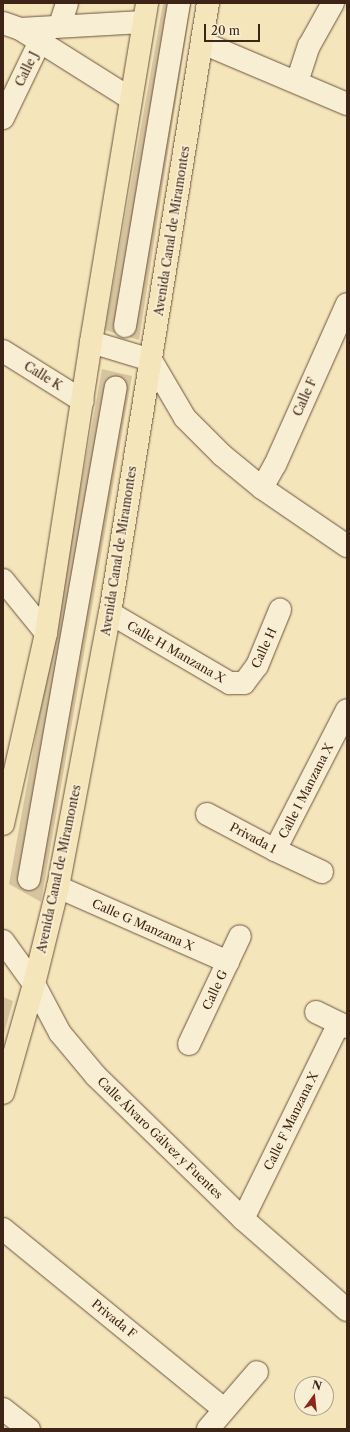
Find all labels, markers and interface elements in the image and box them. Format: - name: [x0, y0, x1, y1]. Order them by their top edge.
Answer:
- scale bar: [206, 16, 262, 42]
- text: 20 m: [211, 23, 240, 38]
- street label: Calle J: [12, 49, 42, 89]
- street label: Avenida Canal de Miramontes: [151, 145, 193, 317]
- street label: Calle K: [21, 359, 65, 393]
- street label: Calle F: [290, 376, 320, 418]
- street label: Avenida Canal de Miramontes: [98, 465, 140, 637]
- street label: Calle H Manzana X: [124, 618, 228, 686]
- street label: Calle H: [248, 626, 280, 670]
- street label: Calle I Manzana X: [276, 741, 336, 841]
- street label: Avenida Canal de Miramontes: [34, 783, 84, 955]
- street label: Privada 1: [227, 820, 279, 856]
- street label: Calle G Manzana X: [90, 896, 196, 954]
- street label: Calle G: [200, 968, 230, 1012]
- street label: Calle F Manzana X: [261, 1069, 321, 1173]
- street label: Calle Álvaro Gálvez y Fuentes: [94, 1074, 226, 1202]
- street label: Privada F: [89, 1297, 139, 1341]
- north arrow: [294, 1376, 334, 1416]
- text: N: [310, 1377, 323, 1393]

